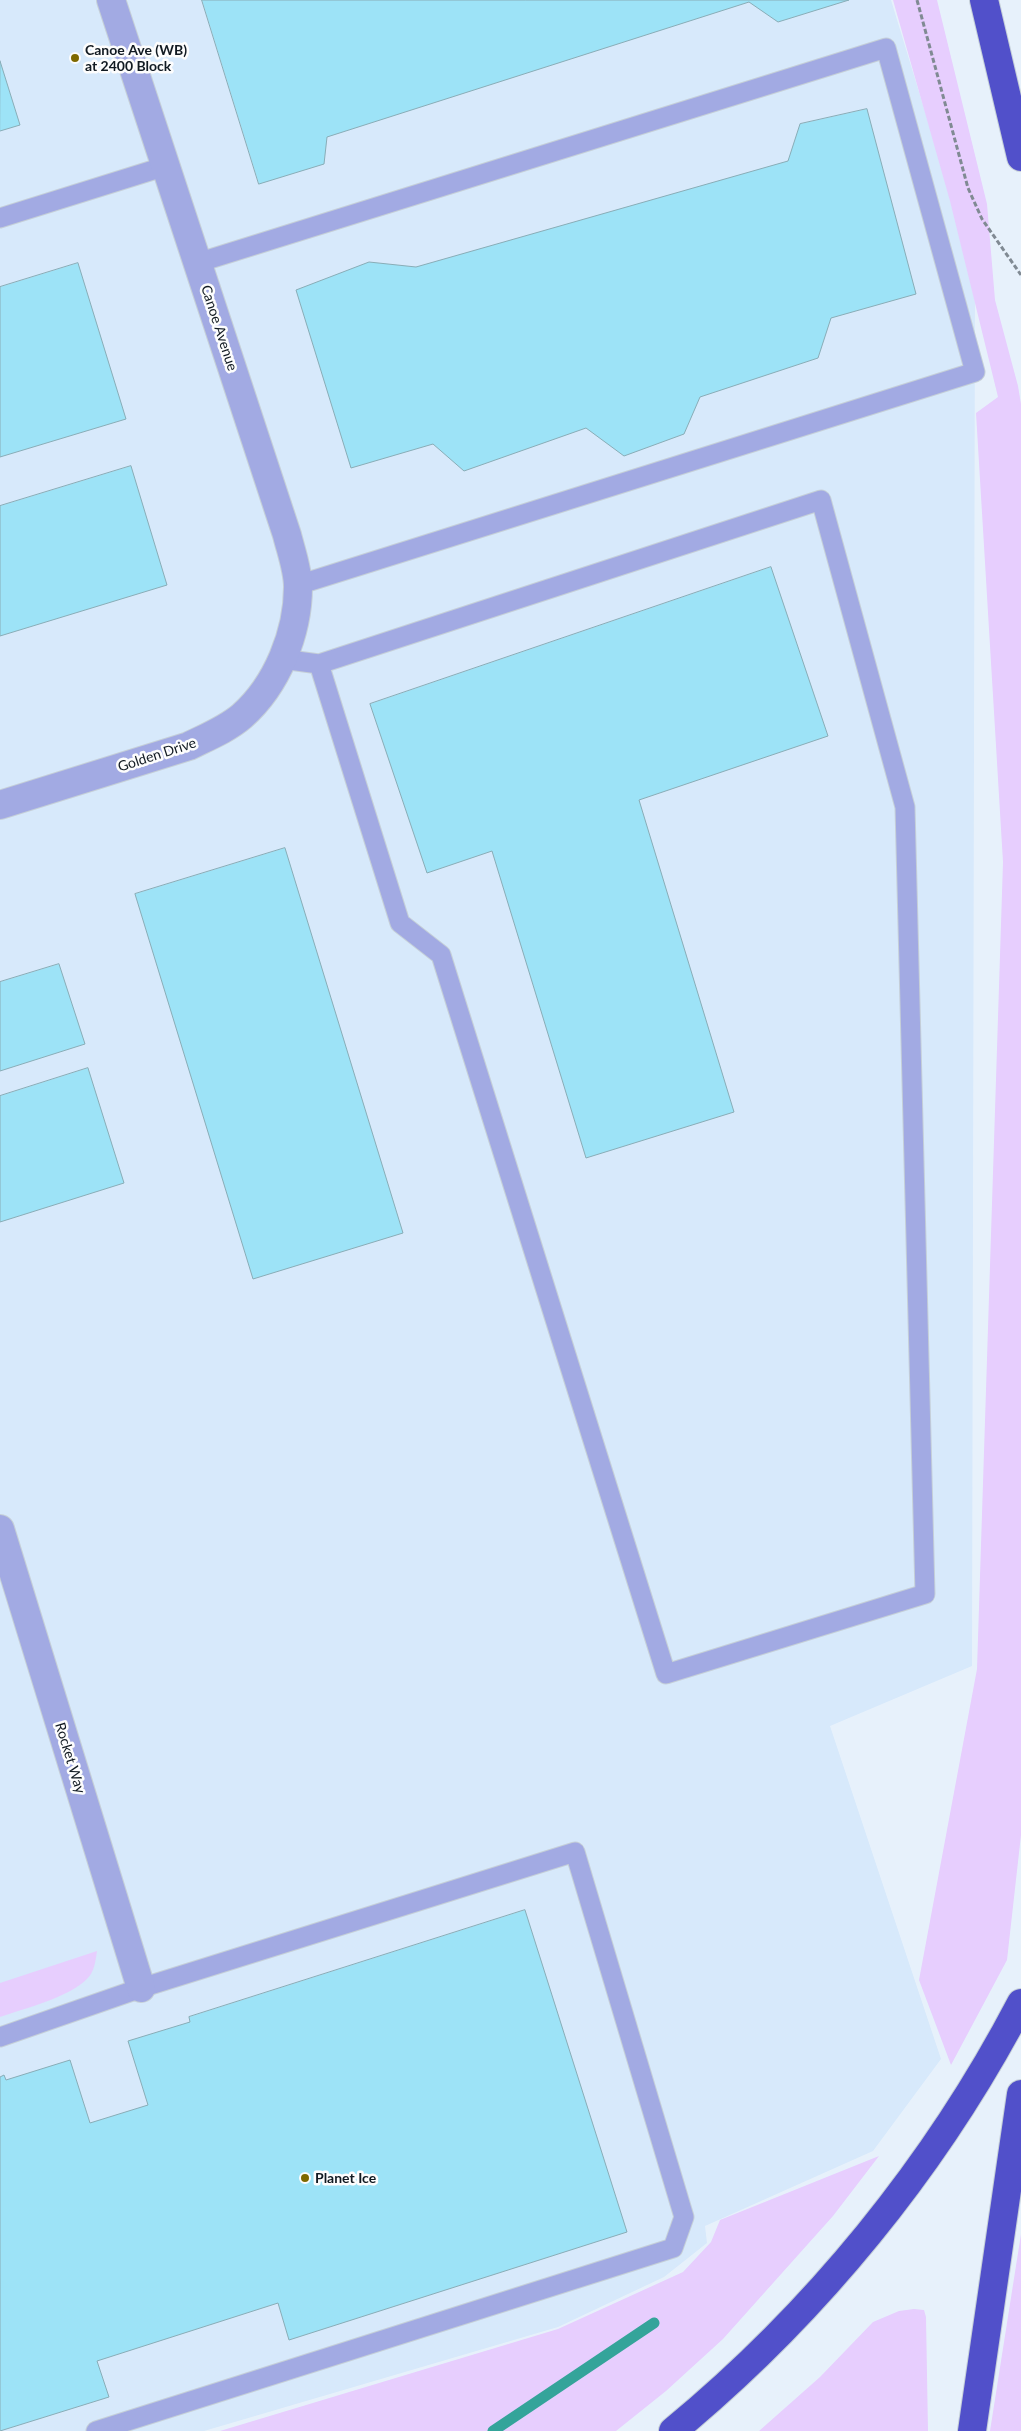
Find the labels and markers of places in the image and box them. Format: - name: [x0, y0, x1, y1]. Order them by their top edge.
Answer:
- place label: Canoe Ave (WB) at 2400 Block: [85, 42, 187, 74]
- marker: Canoe Ave (WB) at 2400 Block: [69, 52, 81, 64]
- place label: Planet Ice: [315, 2170, 376, 2186]
- marker: Planet Ice: [299, 2172, 311, 2184]

